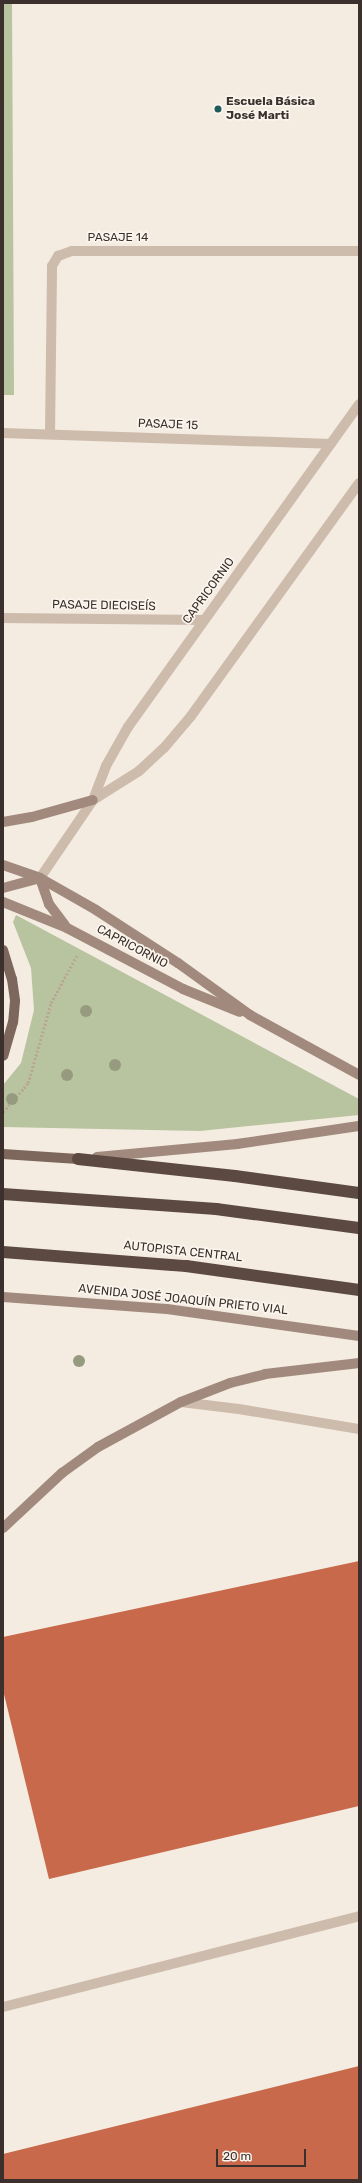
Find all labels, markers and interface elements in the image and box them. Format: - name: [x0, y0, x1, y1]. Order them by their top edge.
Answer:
- place label: Escuela Básica José Marti: [226, 95, 315, 123]
- marker: Escuela Básica José Marti: [213, 104, 223, 114]
- street label: PASAJE 14: [88, 231, 148, 245]
- street label: PASAJE 15: [138, 417, 198, 433]
- street label: CAPRICORNIO: [180, 555, 238, 627]
- street label: PASAJE DIECISEÍS: [52, 598, 156, 614]
- street label: CAPRICORNIO: [94, 922, 170, 972]
- street label: AUTOPISTA CENTRAL: [123, 1239, 243, 1265]
- street label: AVENIDA JOSÉ JOAQUÍN PRIETO VIAL: [77, 1282, 289, 1318]
- scale bar: [218, 2141, 308, 2167]
- text: 20 m: [223, 2149, 251, 2163]

